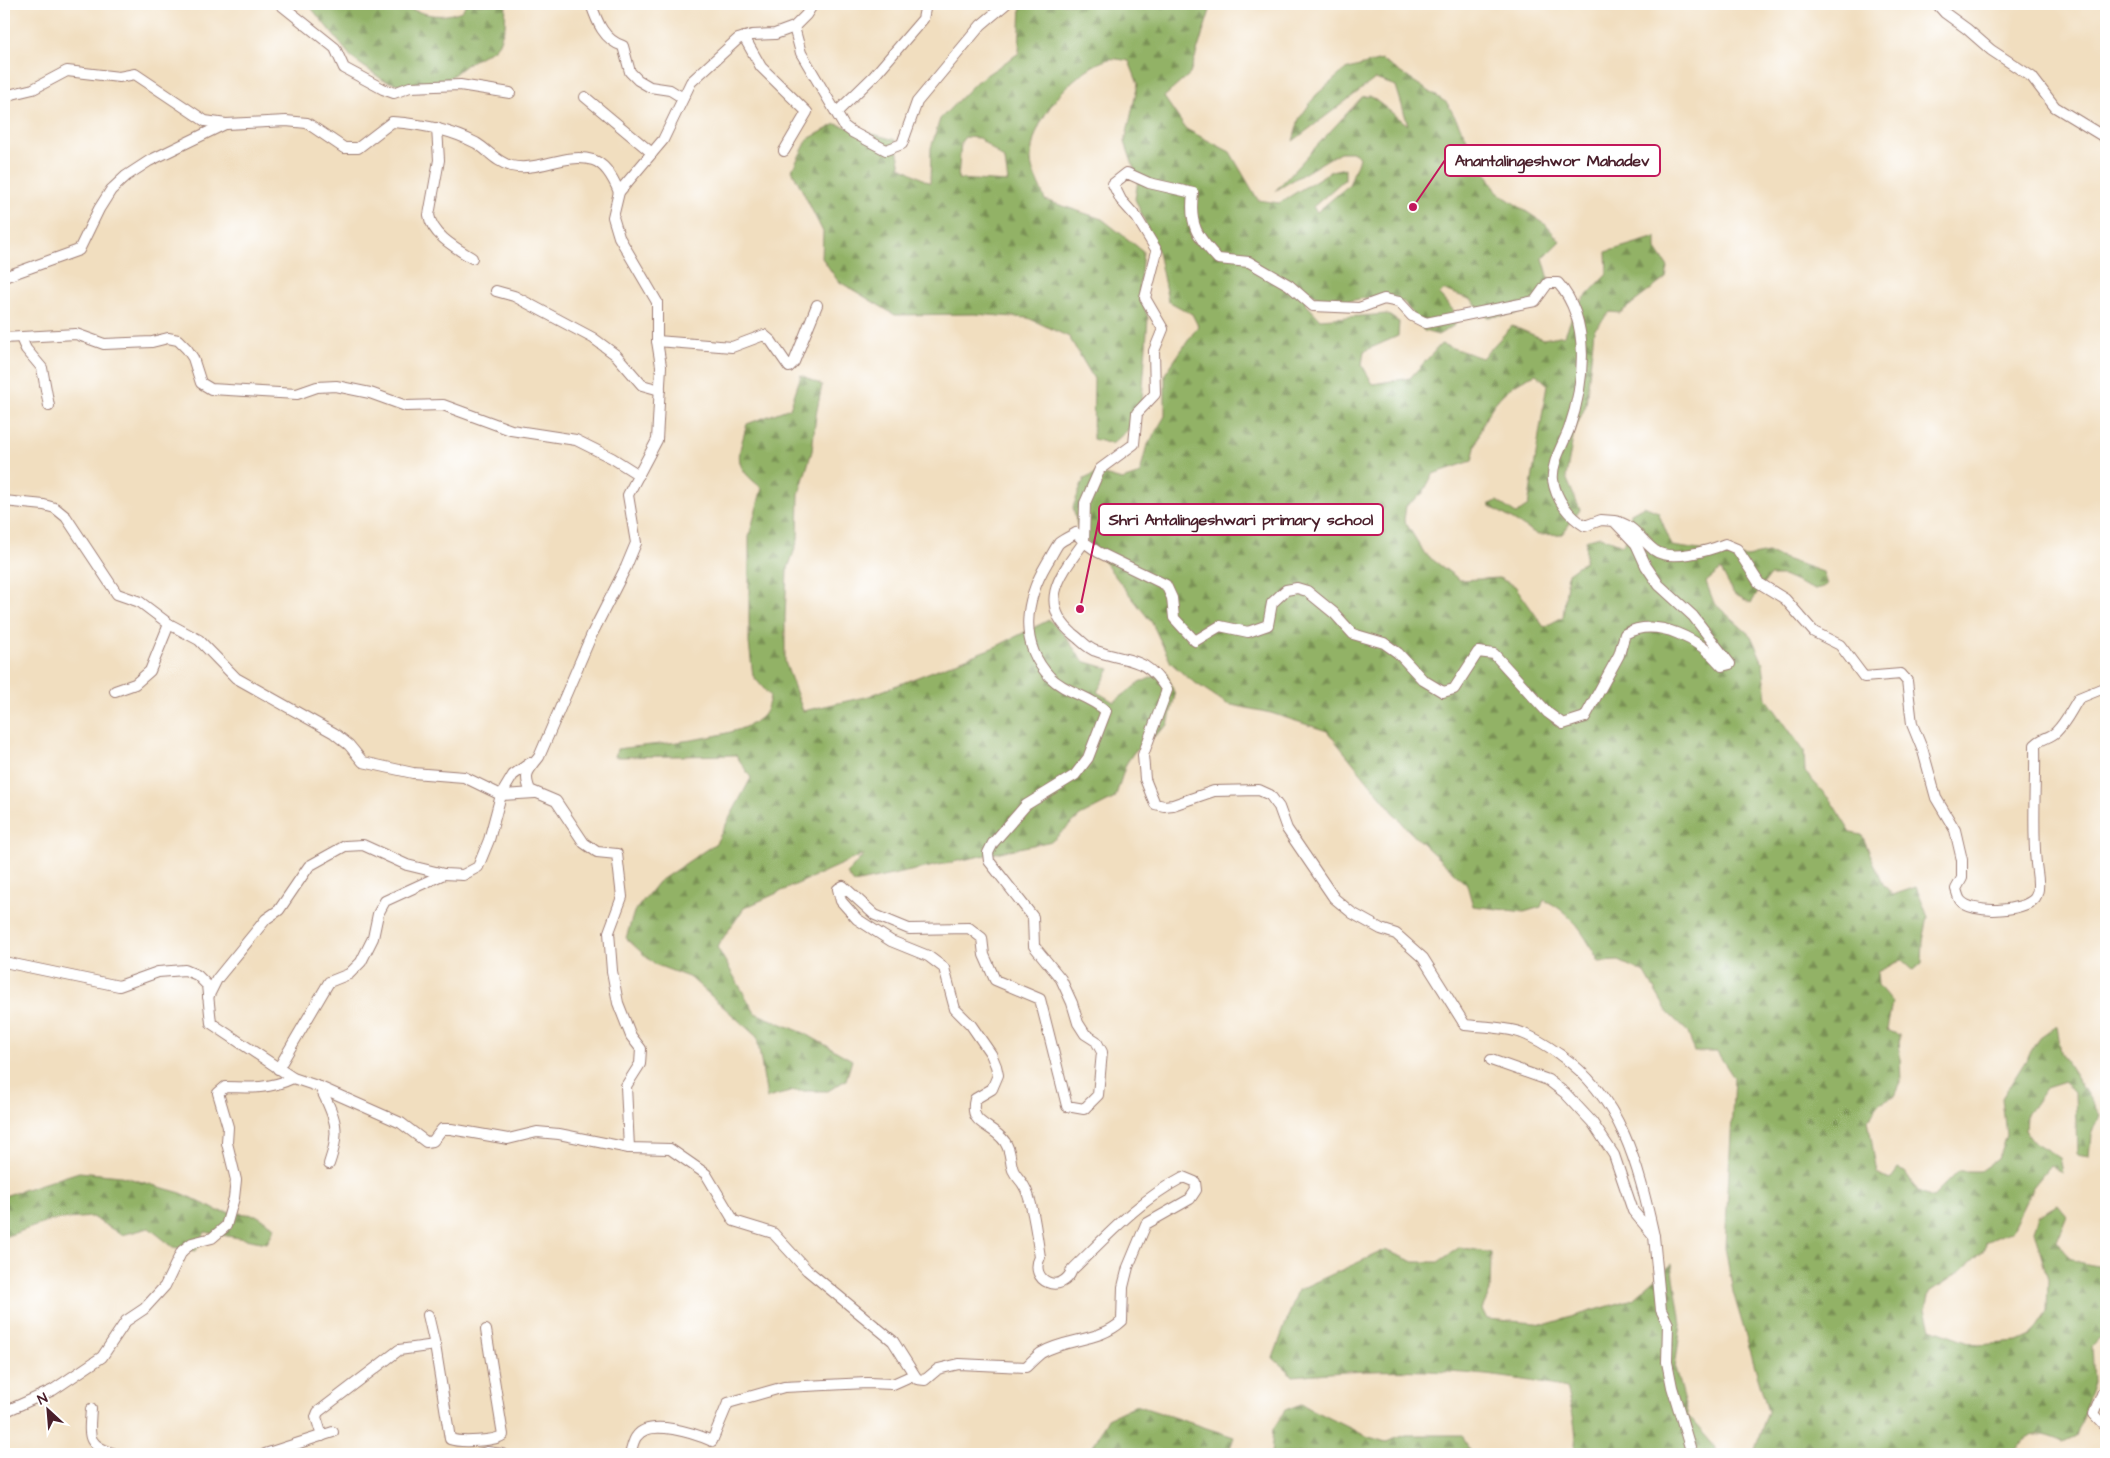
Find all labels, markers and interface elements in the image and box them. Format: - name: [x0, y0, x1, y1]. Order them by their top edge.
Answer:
- callout: Anantalingeshwor Mahadev: [1445, 145, 1660, 176]
- text: Anantalingeshwor Mahadev: [1455, 150, 1650, 174]
- callout: Shri Antalingeshwari primary school: [1099, 504, 1383, 535]
- text: Shri Antalingeshwari primary school: [1108, 509, 1374, 533]
- north arrow: [22, 1386, 72, 1436]
- text: N: [34, 1388, 51, 1410]

